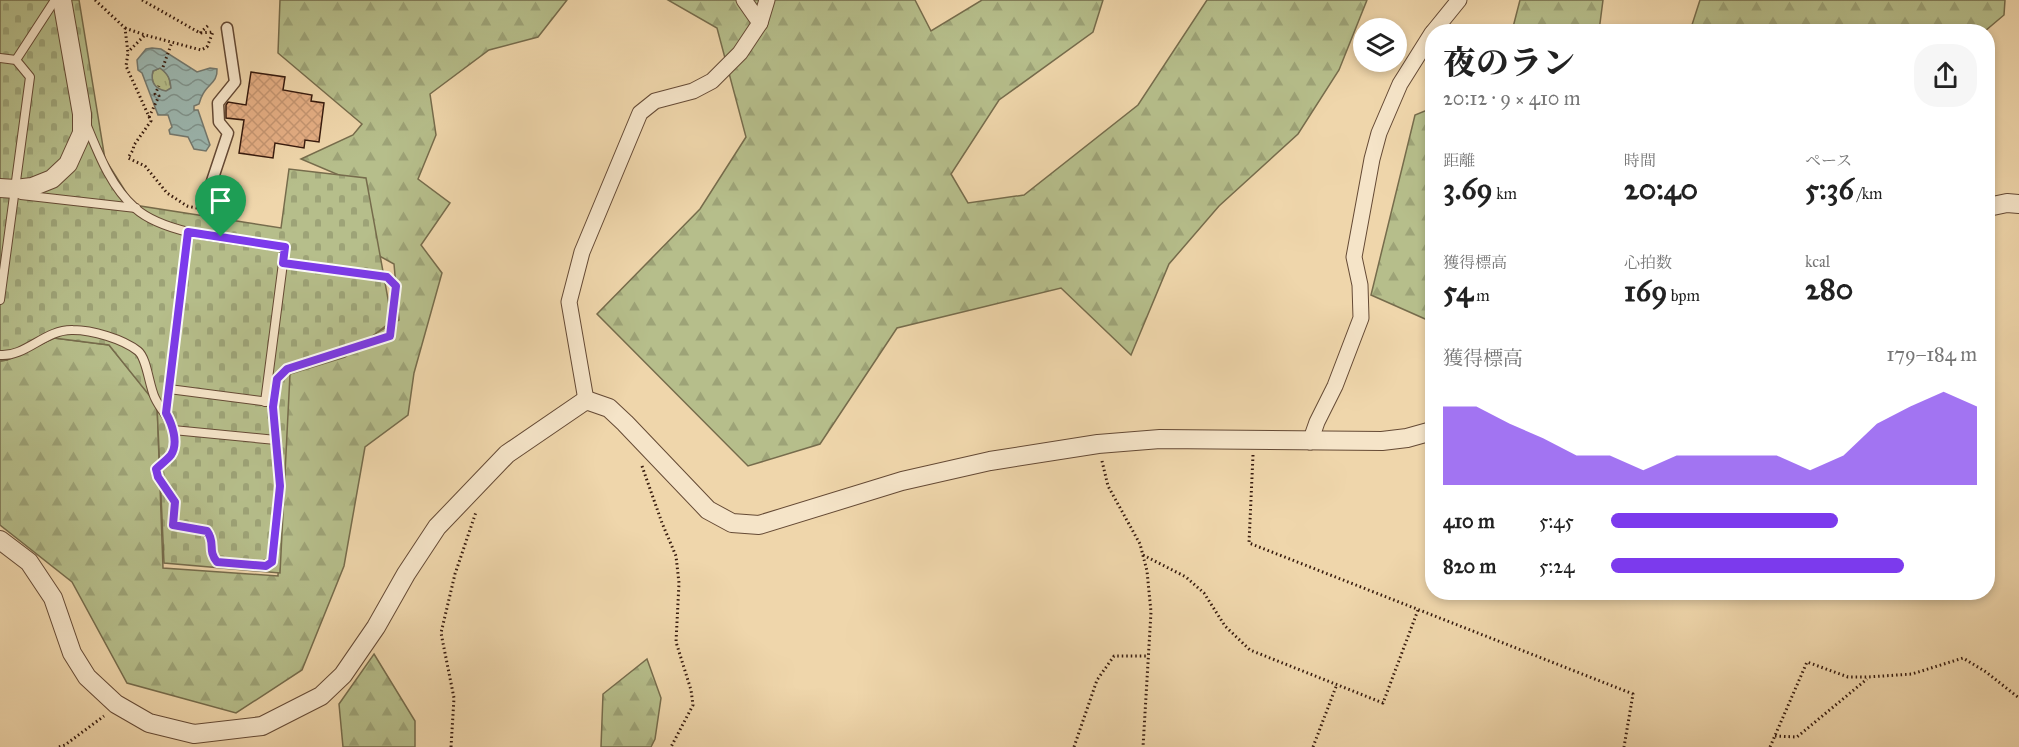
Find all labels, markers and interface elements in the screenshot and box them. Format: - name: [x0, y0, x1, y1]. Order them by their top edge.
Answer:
- map controls: [1353, 18, 1407, 72]
- button: layers: [1353, 18, 1407, 72]
- text: 夜のラン: [1443, 43, 1575, 83]
- button: share: [1914, 44, 1977, 107]
- text: 20:12 · 9 × 410 m: [1443, 86, 1580, 110]
- text: 距離: [1443, 151, 1475, 170]
- text: 時間: [1624, 151, 1656, 170]
- text: ペース: [1805, 151, 1852, 170]
- text: 3.69: [1443, 171, 1493, 207]
- text: 20:40: [1624, 171, 1698, 207]
- text: 5:36: [1805, 171, 1854, 207]
- pin: [195, 175, 246, 237]
- icon: arrive: [204, 184, 237, 217]
- text: km: [1493, 184, 1517, 203]
- text: /km: [1854, 184, 1883, 203]
- text: kcal: [1805, 252, 1830, 271]
- text: 獲得標高: [1443, 253, 1507, 272]
- text: 心拍数: [1624, 253, 1672, 272]
- text: 280: [1805, 271, 1853, 307]
- text: 54: [1443, 273, 1473, 309]
- text: 169: [1624, 273, 1667, 309]
- text: m: [1473, 286, 1490, 305]
- text: bpm: [1667, 286, 1700, 305]
- text: 179–184 m: [1886, 342, 1977, 366]
- text: 獲得標高: [1443, 346, 1523, 370]
- text: 410 m: [1443, 509, 1495, 533]
- text: 5:45: [1539, 509, 1574, 533]
- text: 820 m: [1443, 554, 1496, 578]
- text: 5:24: [1539, 554, 1574, 578]

